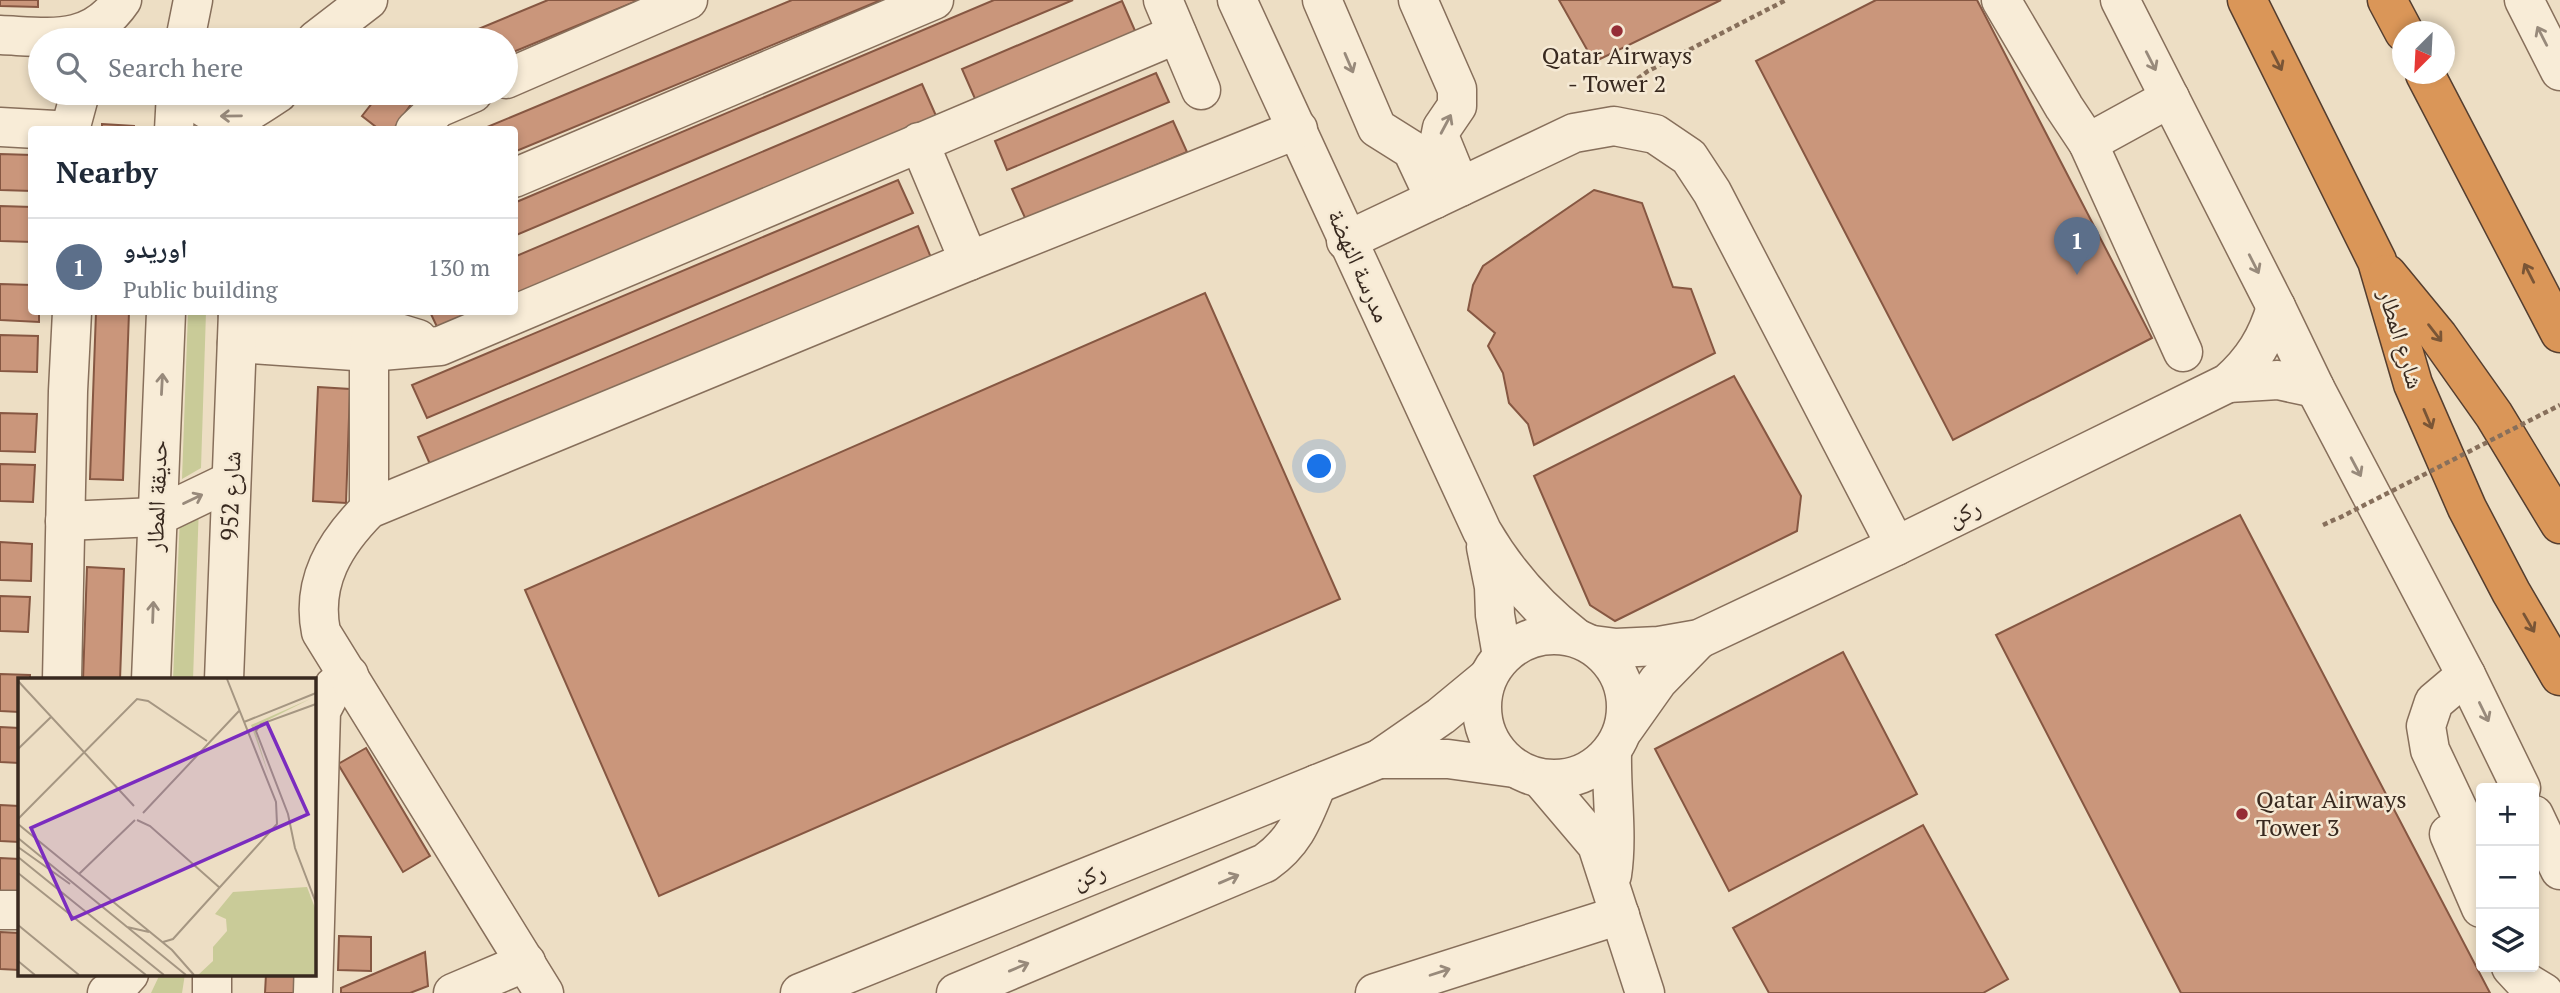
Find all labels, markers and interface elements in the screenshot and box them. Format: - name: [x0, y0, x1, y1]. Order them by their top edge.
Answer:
- north arrow: [2392, 21, 2455, 84]
- marker: Qatar Airways - Tower 2: [1609, 23, 1625, 39]
- one-way arrow: [2534, 26, 2548, 47]
- search box: [28, 28, 518, 105]
- place label: Qatar Airways - Tower 2: [1542, 39, 1692, 99]
- icon: search: [52, 48, 90, 86]
- text: Search here: [108, 50, 243, 84]
- one-way arrow: [2145, 50, 2159, 71]
- one-way arrow: [2271, 50, 2284, 71]
- one-way arrow: [1343, 52, 1356, 73]
- one-way arrow: [220, 109, 243, 122]
- one-way arrow: [1439, 115, 1453, 135]
- text: Nearby: [56, 152, 158, 192]
- street label: مدرسة النهضة: [1321, 204, 1399, 327]
- pin: 1: [2054, 217, 2100, 275]
- text: اوريدو: [123, 231, 188, 265]
- text: 1: [73, 252, 86, 283]
- text: 130 m: [428, 252, 490, 283]
- one-way arrow: [2248, 253, 2262, 274]
- one-way arrow: [2521, 263, 2535, 283]
- text: Public building: [123, 274, 278, 305]
- street label: شارع المطار: [2371, 284, 2432, 392]
- one-way arrow: [2428, 323, 2443, 342]
- one-way arrow: [156, 373, 169, 396]
- one-way arrow: [2422, 408, 2435, 429]
- street label: حديقة المطار: [138, 439, 174, 553]
- your location: [1302, 449, 1336, 483]
- street label: شارع 952: [212, 451, 248, 541]
- one-way arrow: [2350, 456, 2364, 477]
- street label: ركن: [1942, 490, 1986, 534]
- one-way arrow: [183, 492, 204, 505]
- one-way arrow: [146, 600, 160, 623]
- one-way arrow: [2522, 612, 2536, 632]
- inset map: [18, 678, 315, 976]
- one-way arrow: [2478, 701, 2491, 722]
- place label: Qatar Airways Tower 3: [2256, 783, 2407, 843]
- map controls: [2476, 783, 2539, 972]
- button: +: [2476, 783, 2539, 846]
- marker: Qatar Airways Tower 3: [2234, 806, 2250, 822]
- button: −: [2476, 846, 2539, 909]
- street label: ركن: [1067, 854, 1110, 896]
- one-way arrow: [1217, 872, 1239, 885]
- button: layers: [2476, 909, 2539, 972]
- one-way arrow: [1007, 959, 1029, 972]
- one-way arrow: [1429, 965, 1451, 978]

